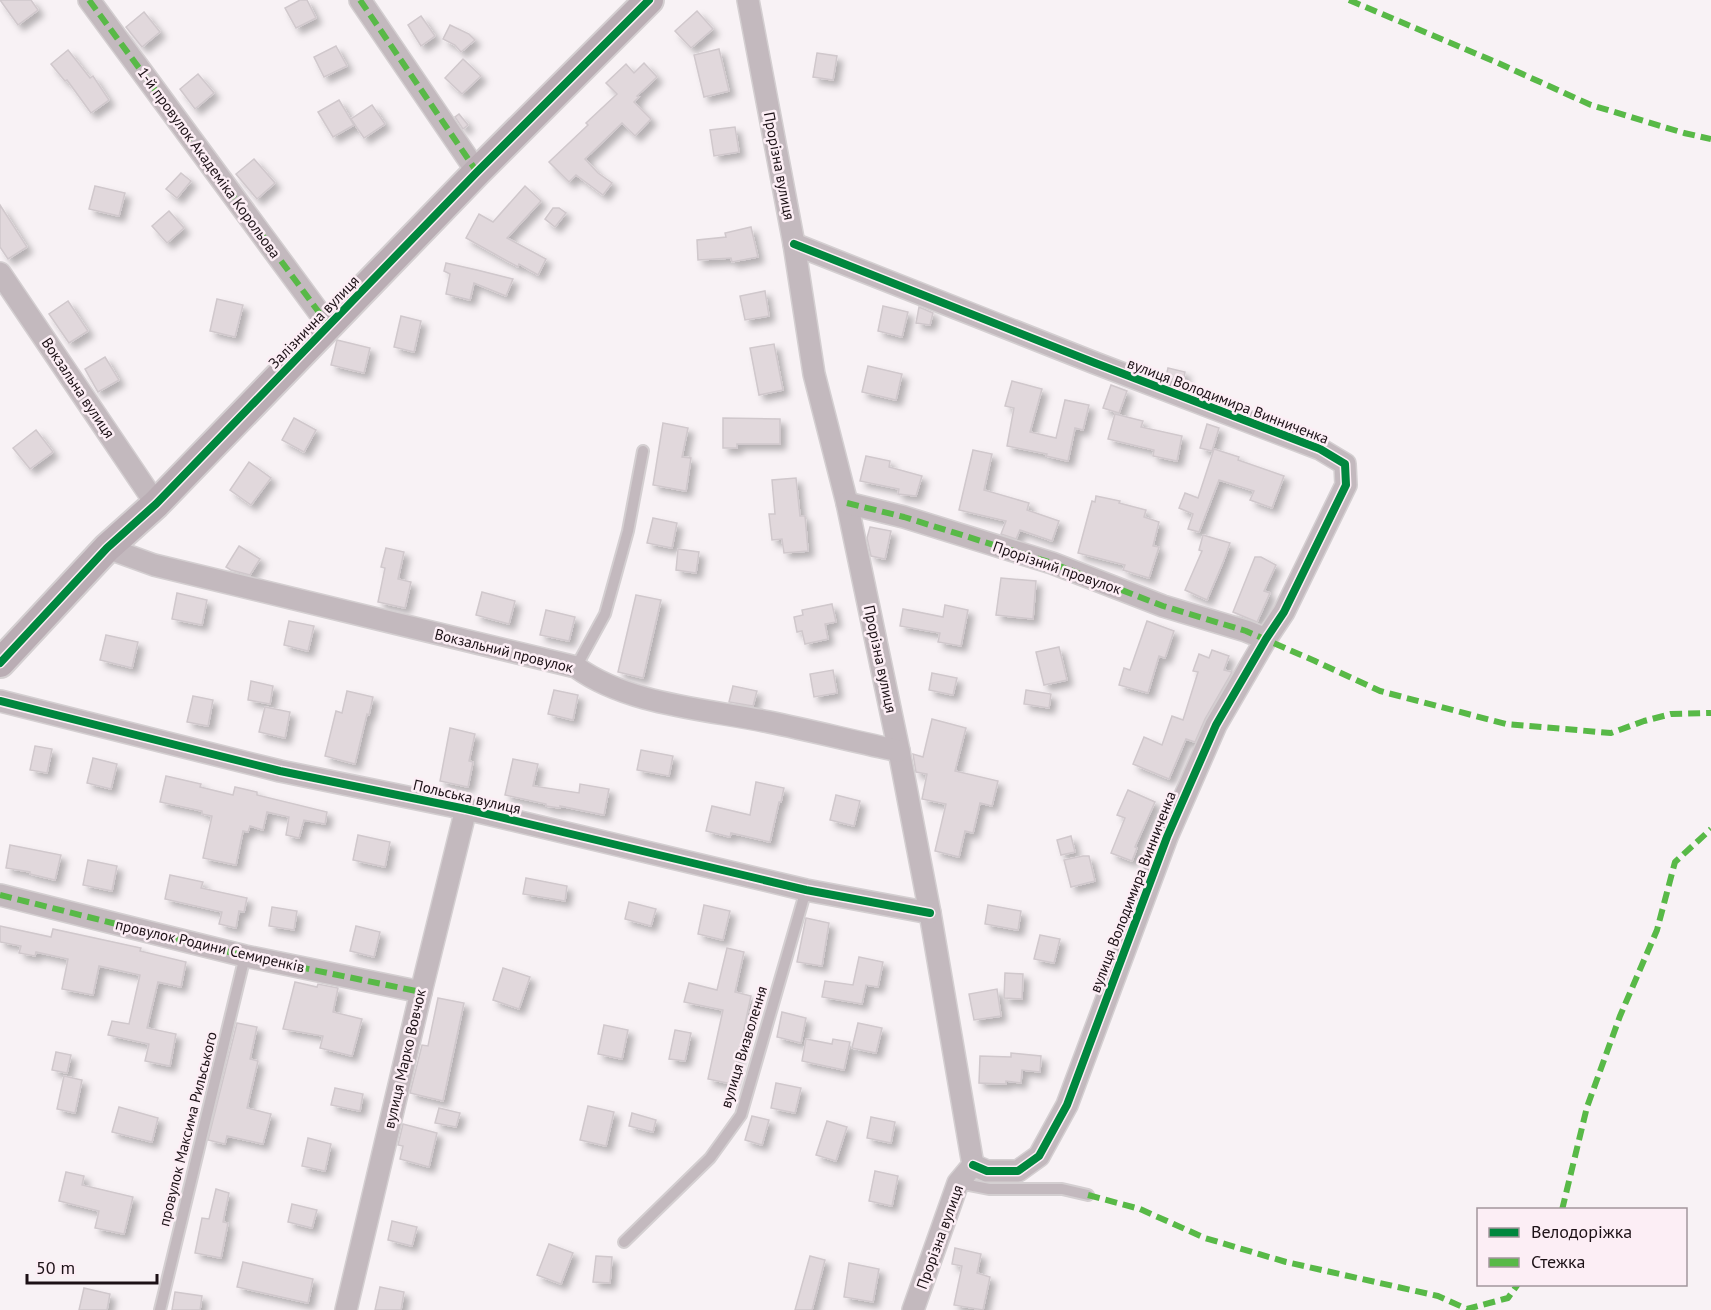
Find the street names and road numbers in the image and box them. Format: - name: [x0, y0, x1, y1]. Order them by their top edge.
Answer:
- street label: 1-й провулок Академіка Корольова: [134, 63, 285, 262]
- street label: Прорізна вулиця: [760, 110, 799, 222]
- street label: Залізнична вулиця: [264, 271, 363, 372]
- street label: Вокзальна вулиця: [38, 334, 119, 442]
- street label: вулиця Володимира Винниченка: [1125, 353, 1332, 448]
- street label: Прорізний провулок: [990, 537, 1125, 599]
- street label: Прорізна вулиця: [860, 603, 901, 715]
- street label: Вокзальний провулок: [433, 624, 576, 677]
- street label: Польська вулиця: [411, 775, 523, 818]
- street label: вулиця Володимира Винниченка: [1085, 788, 1180, 995]
- street label: провулок Родини Семиренків: [114, 914, 307, 977]
- street label: вулиця Визволення: [716, 983, 771, 1110]
- street label: вулиця Марко Вовчок: [379, 986, 430, 1131]
- street label: провулок Максима Рильського: [154, 1029, 221, 1228]
- street label: Прорізна вулиця: [912, 1182, 967, 1292]

